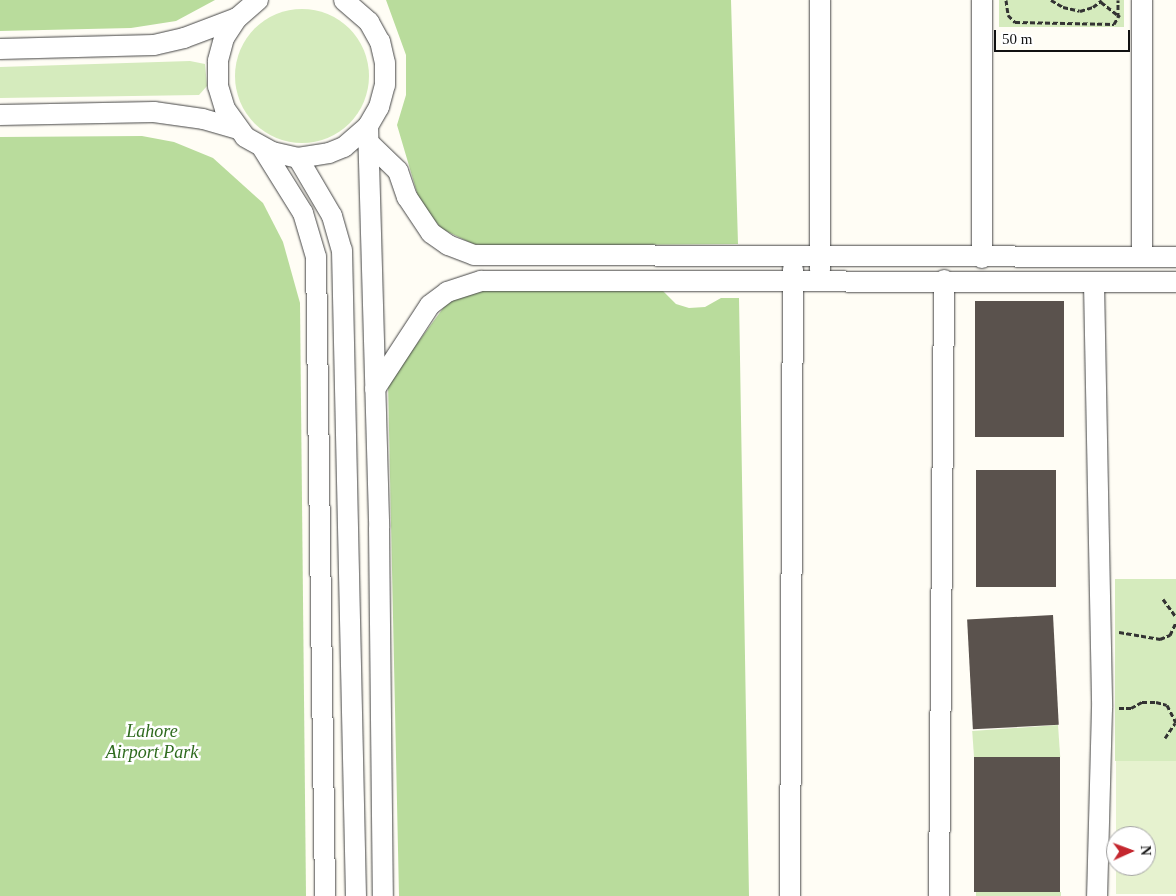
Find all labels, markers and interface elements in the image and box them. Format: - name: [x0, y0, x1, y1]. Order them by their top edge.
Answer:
- scale bar: [996, 20, 1132, 52]
- text: 50 m: [1002, 31, 1032, 47]
- park label: Lahore Airport Park: [106, 721, 198, 764]
- north arrow: [1106, 826, 1156, 876]
- text: N: [1138, 845, 1153, 856]

